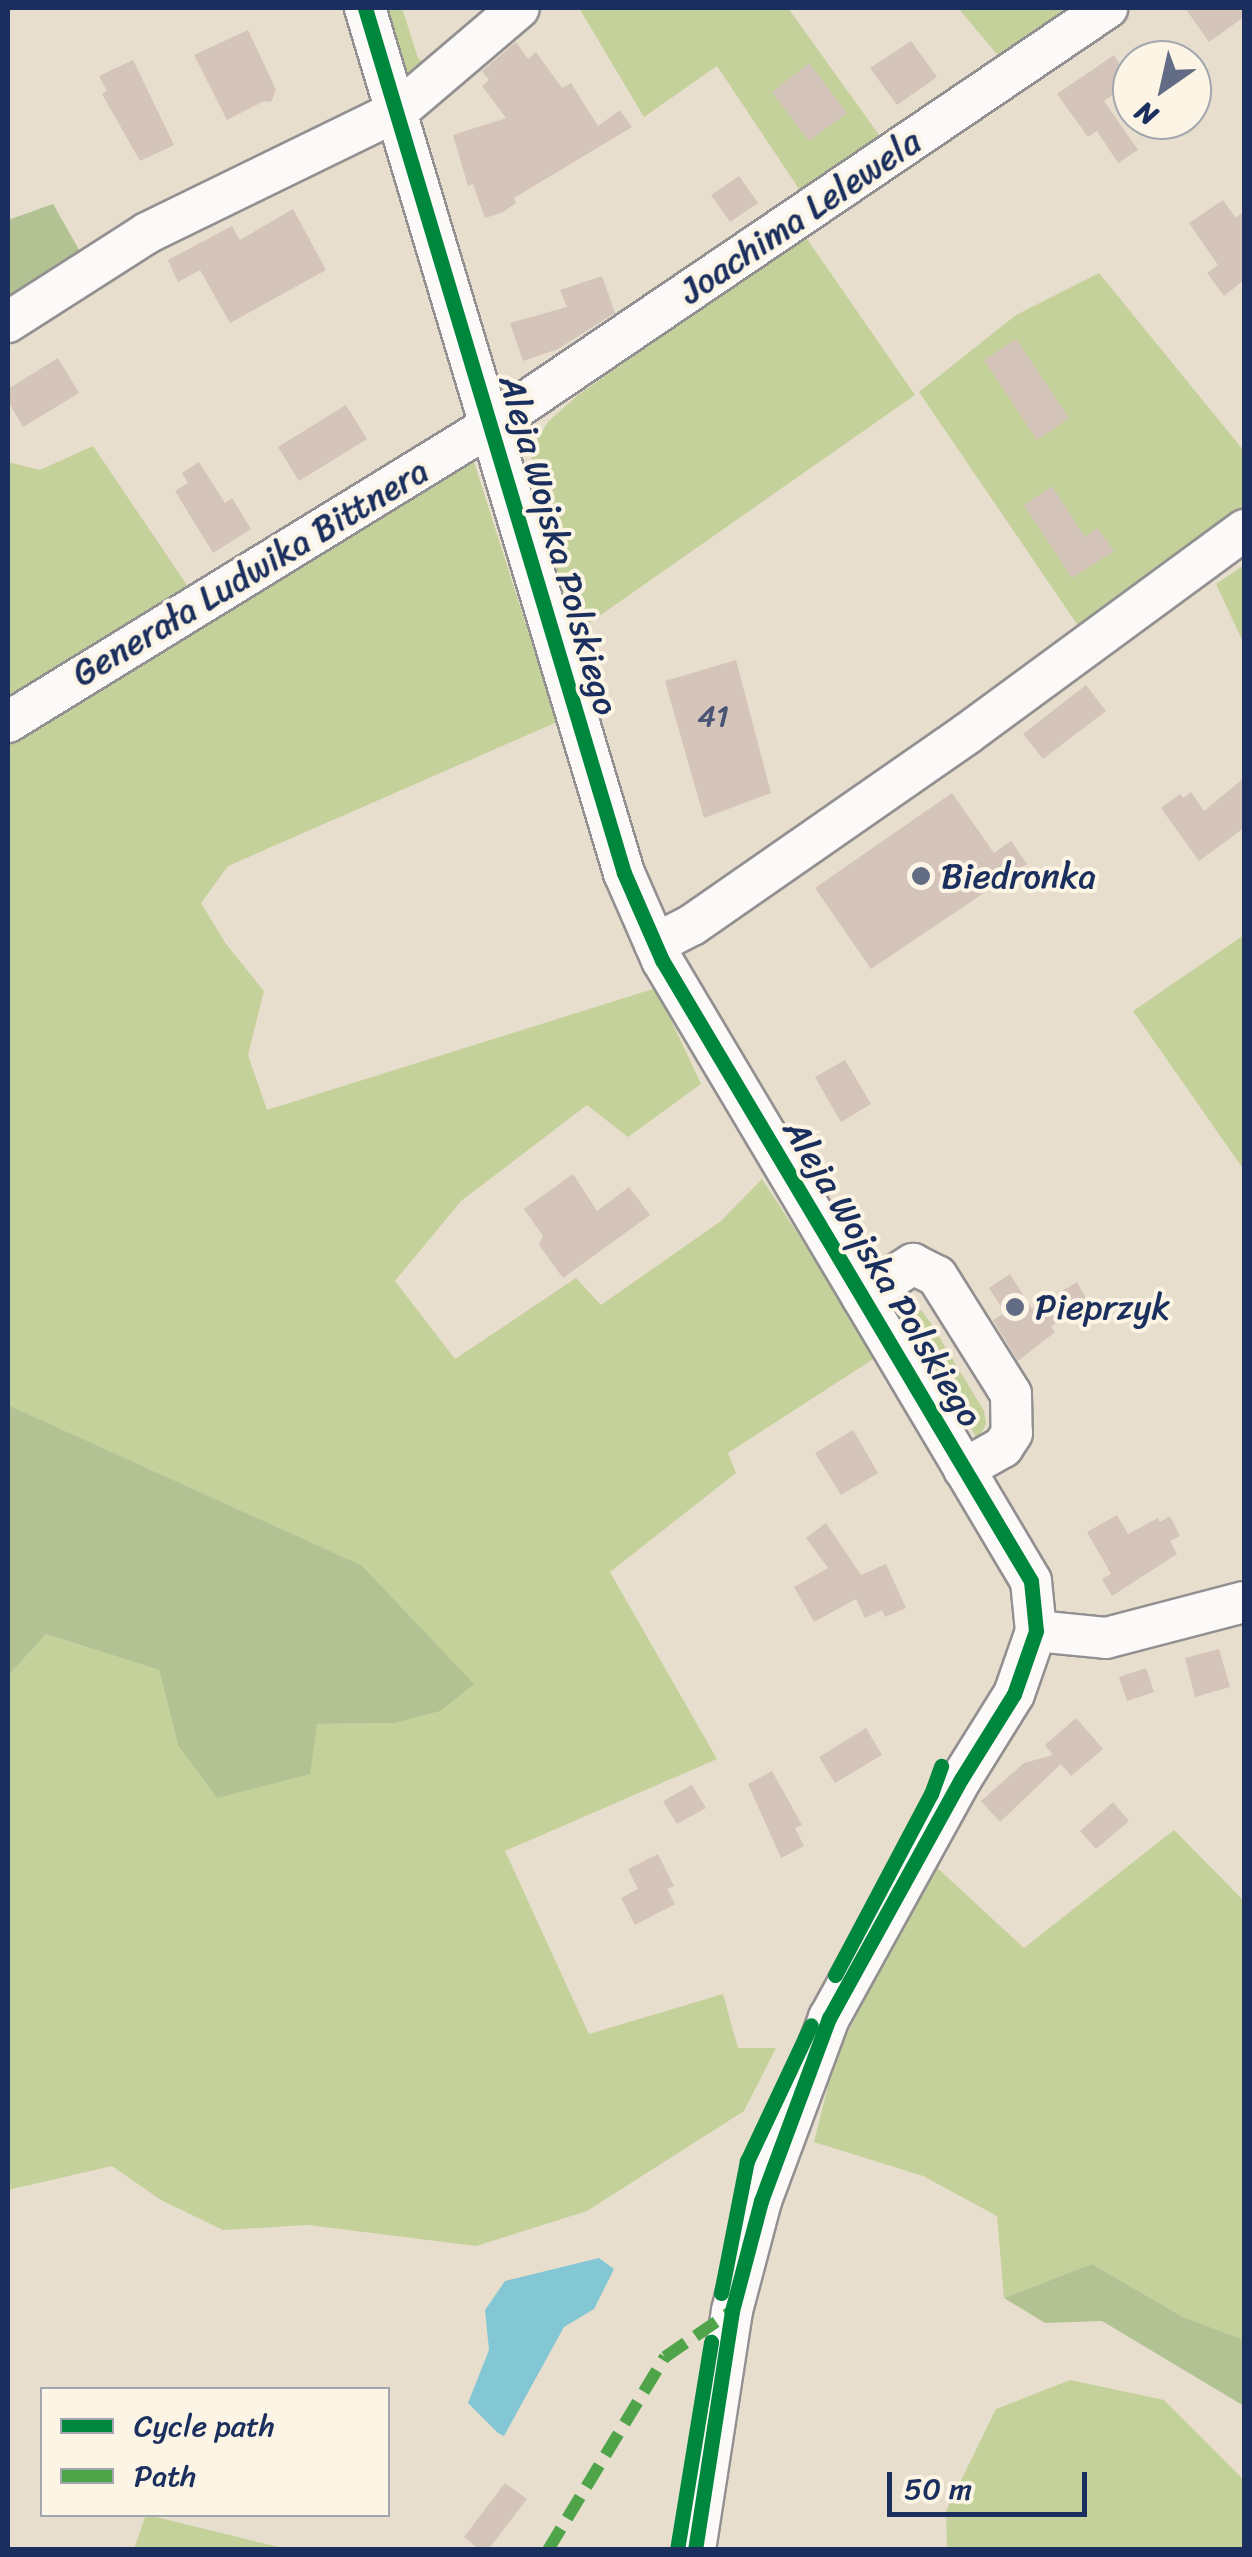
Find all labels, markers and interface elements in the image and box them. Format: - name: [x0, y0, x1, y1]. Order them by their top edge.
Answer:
- north arrow: [1112, 40, 1212, 140]
- text: N: [1124, 88, 1168, 139]
- street label: Joachima Lelewela: [672, 120, 928, 312]
- street label: Aleja Wojska Polskiego: [490, 370, 628, 720]
- street label: Generała Ludwika Bittnera: [64, 449, 436, 695]
- house number: 41: [697, 698, 729, 734]
- place label: Biedronka: [941, 855, 1096, 897]
- marker: Biedronka: [910, 865, 932, 887]
- street label: Aleja Wojska Polskiego: [774, 1111, 992, 1435]
- place label: Pieprzyk: [1035, 1286, 1170, 1328]
- marker: Pieprzyk: [1004, 1296, 1026, 1318]
- legend: [40, 2387, 390, 2517]
- text: Cycle path: [134, 2399, 275, 2453]
- text: Path: [134, 2449, 196, 2503]
- scale bar: [892, 2452, 1092, 2514]
- text: 50 m: [904, 2462, 972, 2516]

